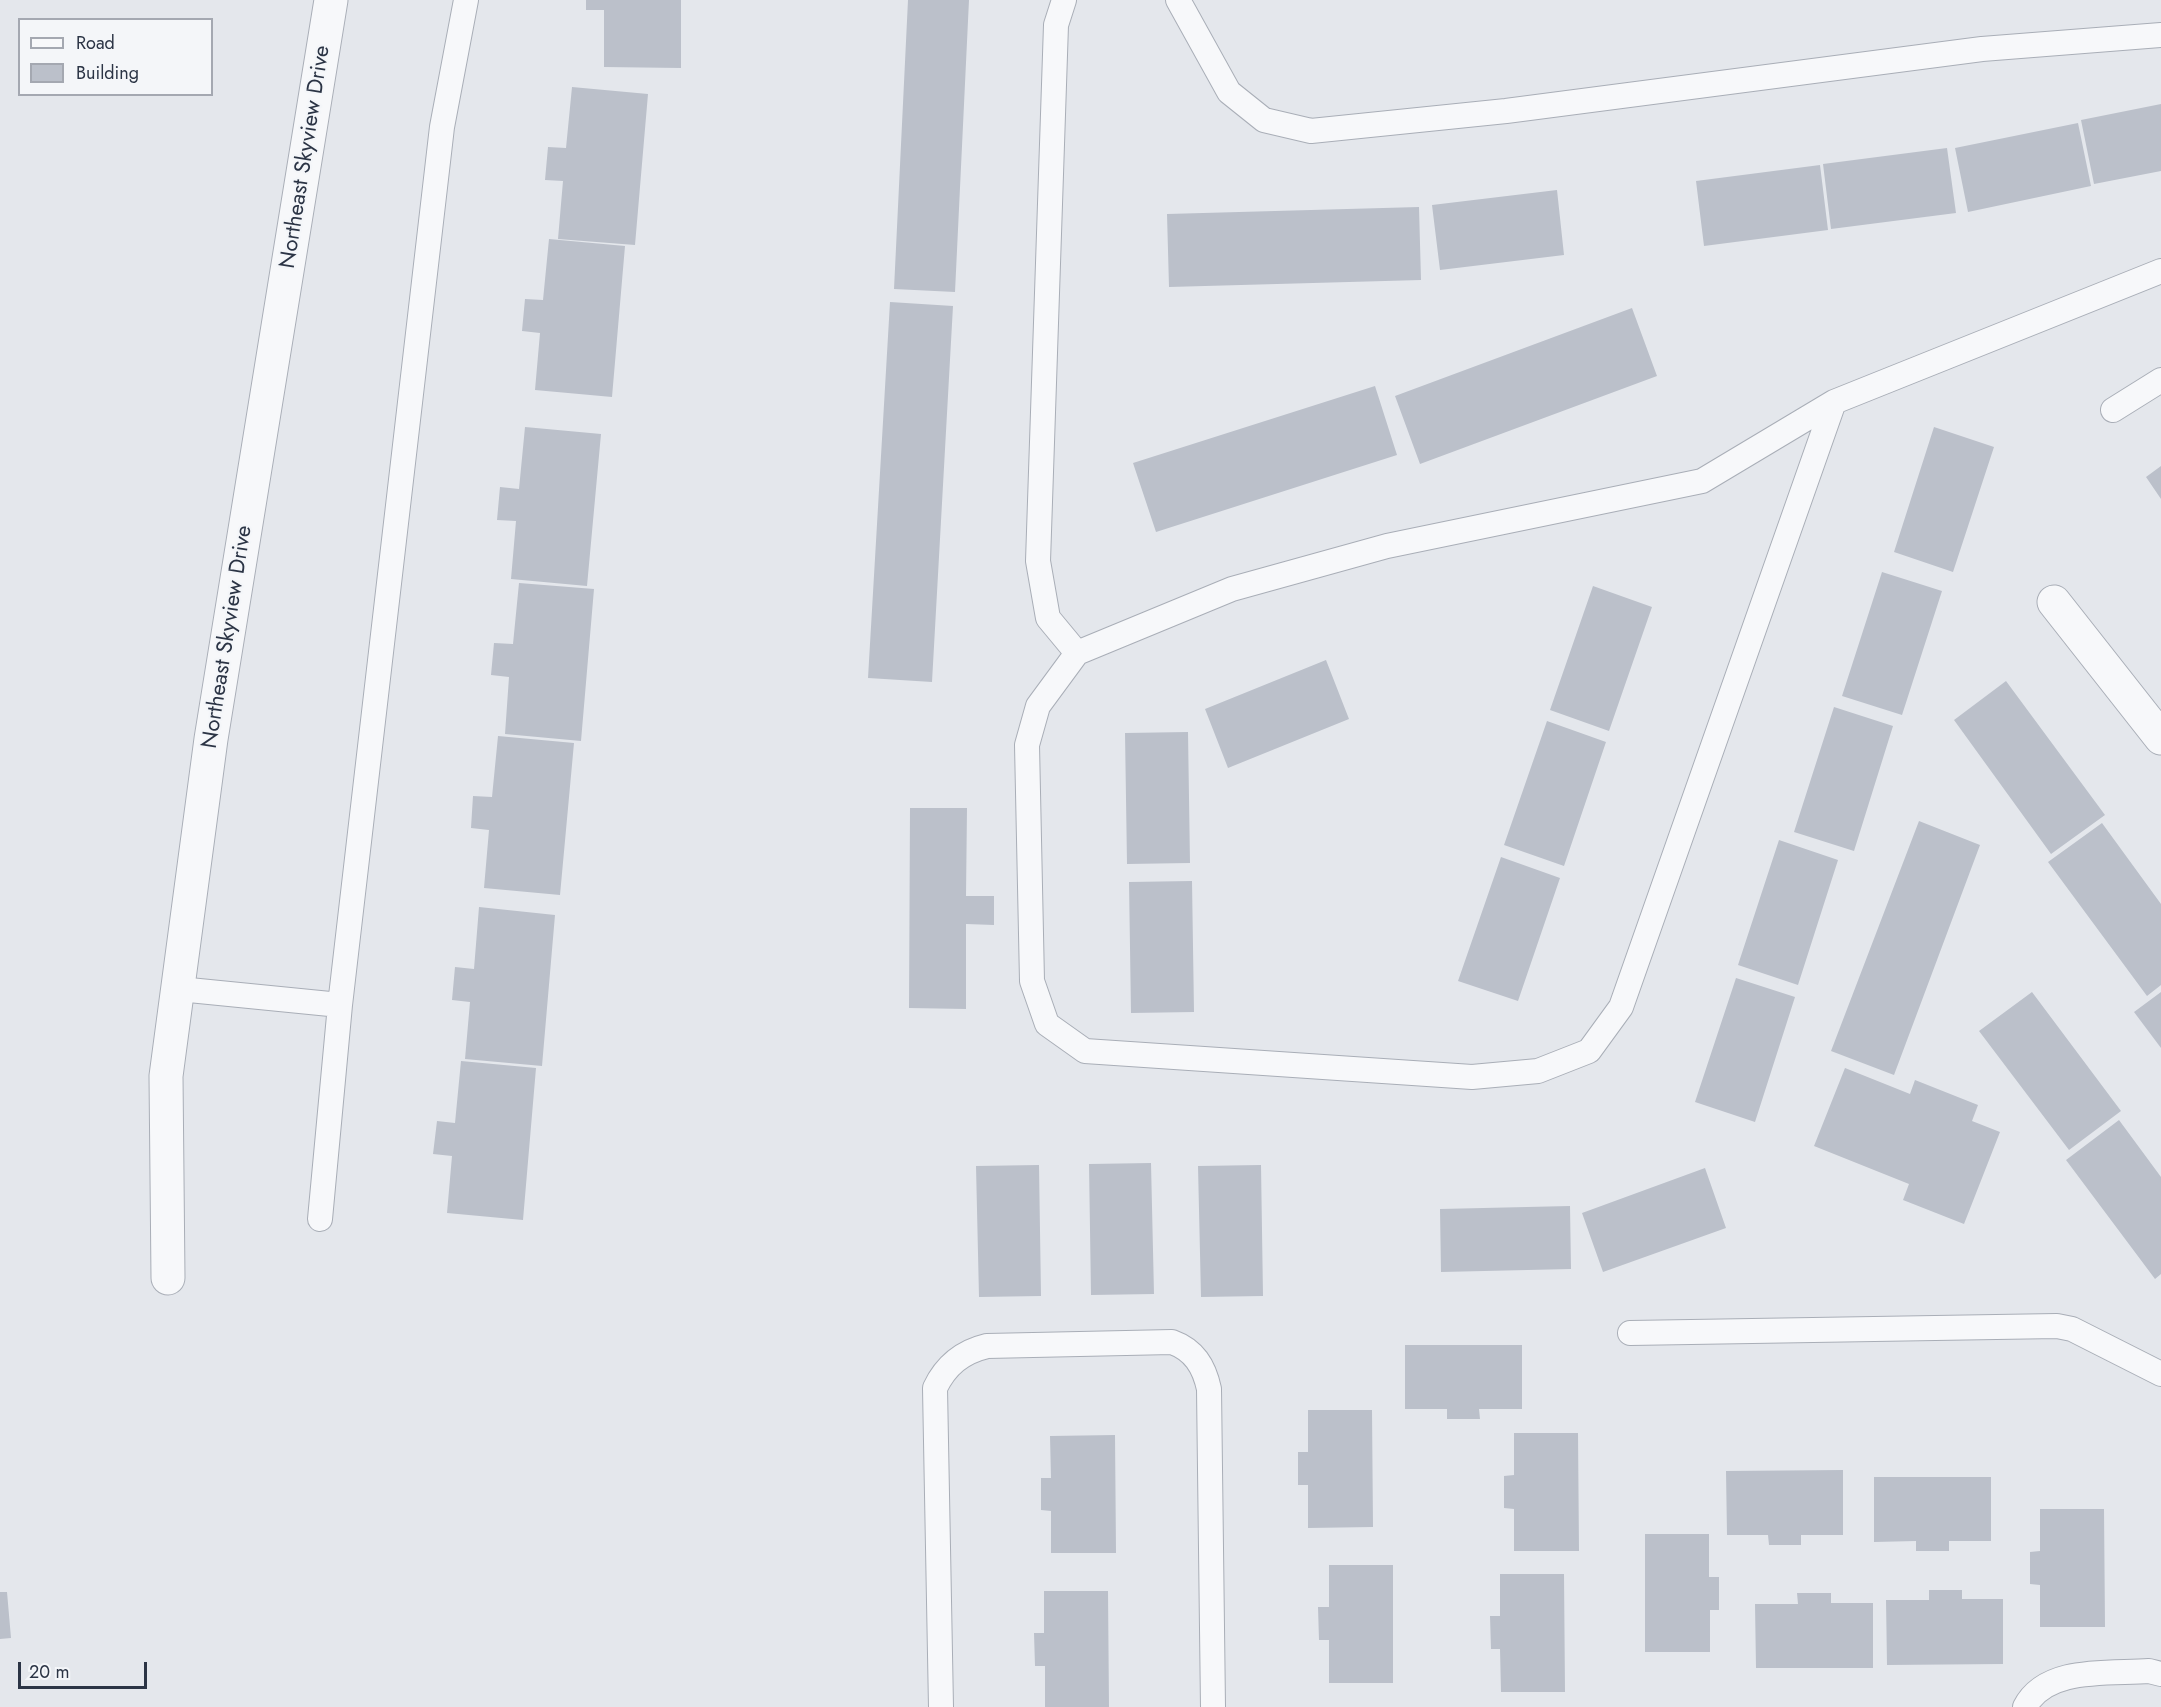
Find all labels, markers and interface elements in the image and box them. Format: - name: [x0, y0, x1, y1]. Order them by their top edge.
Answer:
- legend: [18, 18, 213, 96]
- text: Road: [76, 30, 115, 56]
- street label: Northeast Skyview Drive: [275, 44, 337, 270]
- text: Building: [76, 60, 139, 86]
- street label: Northeast Skyview Drive: [197, 524, 259, 750]
- scale bar: [21, 1650, 150, 1688]
- text: 20 m: [29, 1659, 69, 1685]

